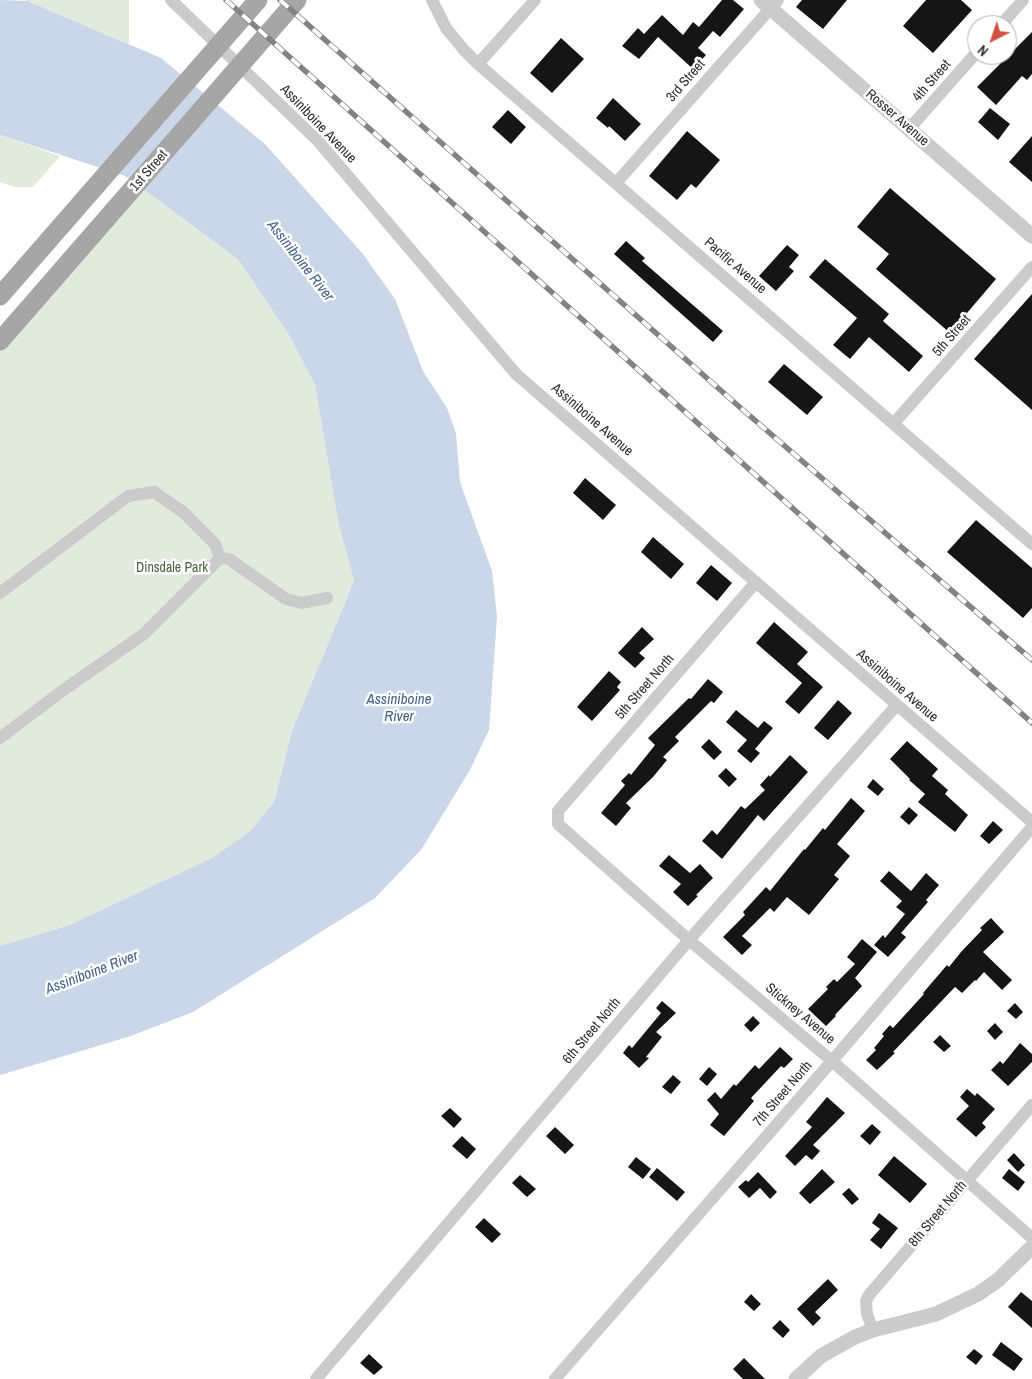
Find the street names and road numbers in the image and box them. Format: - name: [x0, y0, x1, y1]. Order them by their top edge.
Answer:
- street label: 3rd Street: [663, 56, 709, 106]
- street label: 4th Street: [909, 57, 955, 105]
- street label: Assiniboine Avenue: [276, 81, 360, 167]
- street label: Rosser Avenue: [862, 86, 932, 150]
- street label: 1st Street: [127, 147, 171, 195]
- street label: Pacific Avenue: [700, 234, 770, 298]
- street label: 5th Street: [929, 312, 975, 360]
- street label: Assiniboine Avenue: [548, 380, 636, 460]
- street label: Assiniboine Avenue: [853, 646, 941, 726]
- street label: 5th Street North: [612, 651, 678, 723]
- street label: Stickney Avenue: [762, 980, 838, 1048]
- street label: 6th Street North: [560, 995, 624, 1067]
- street label: 7th Street North: [750, 1058, 816, 1130]
- street label: 8th Street North: [906, 1178, 970, 1250]

